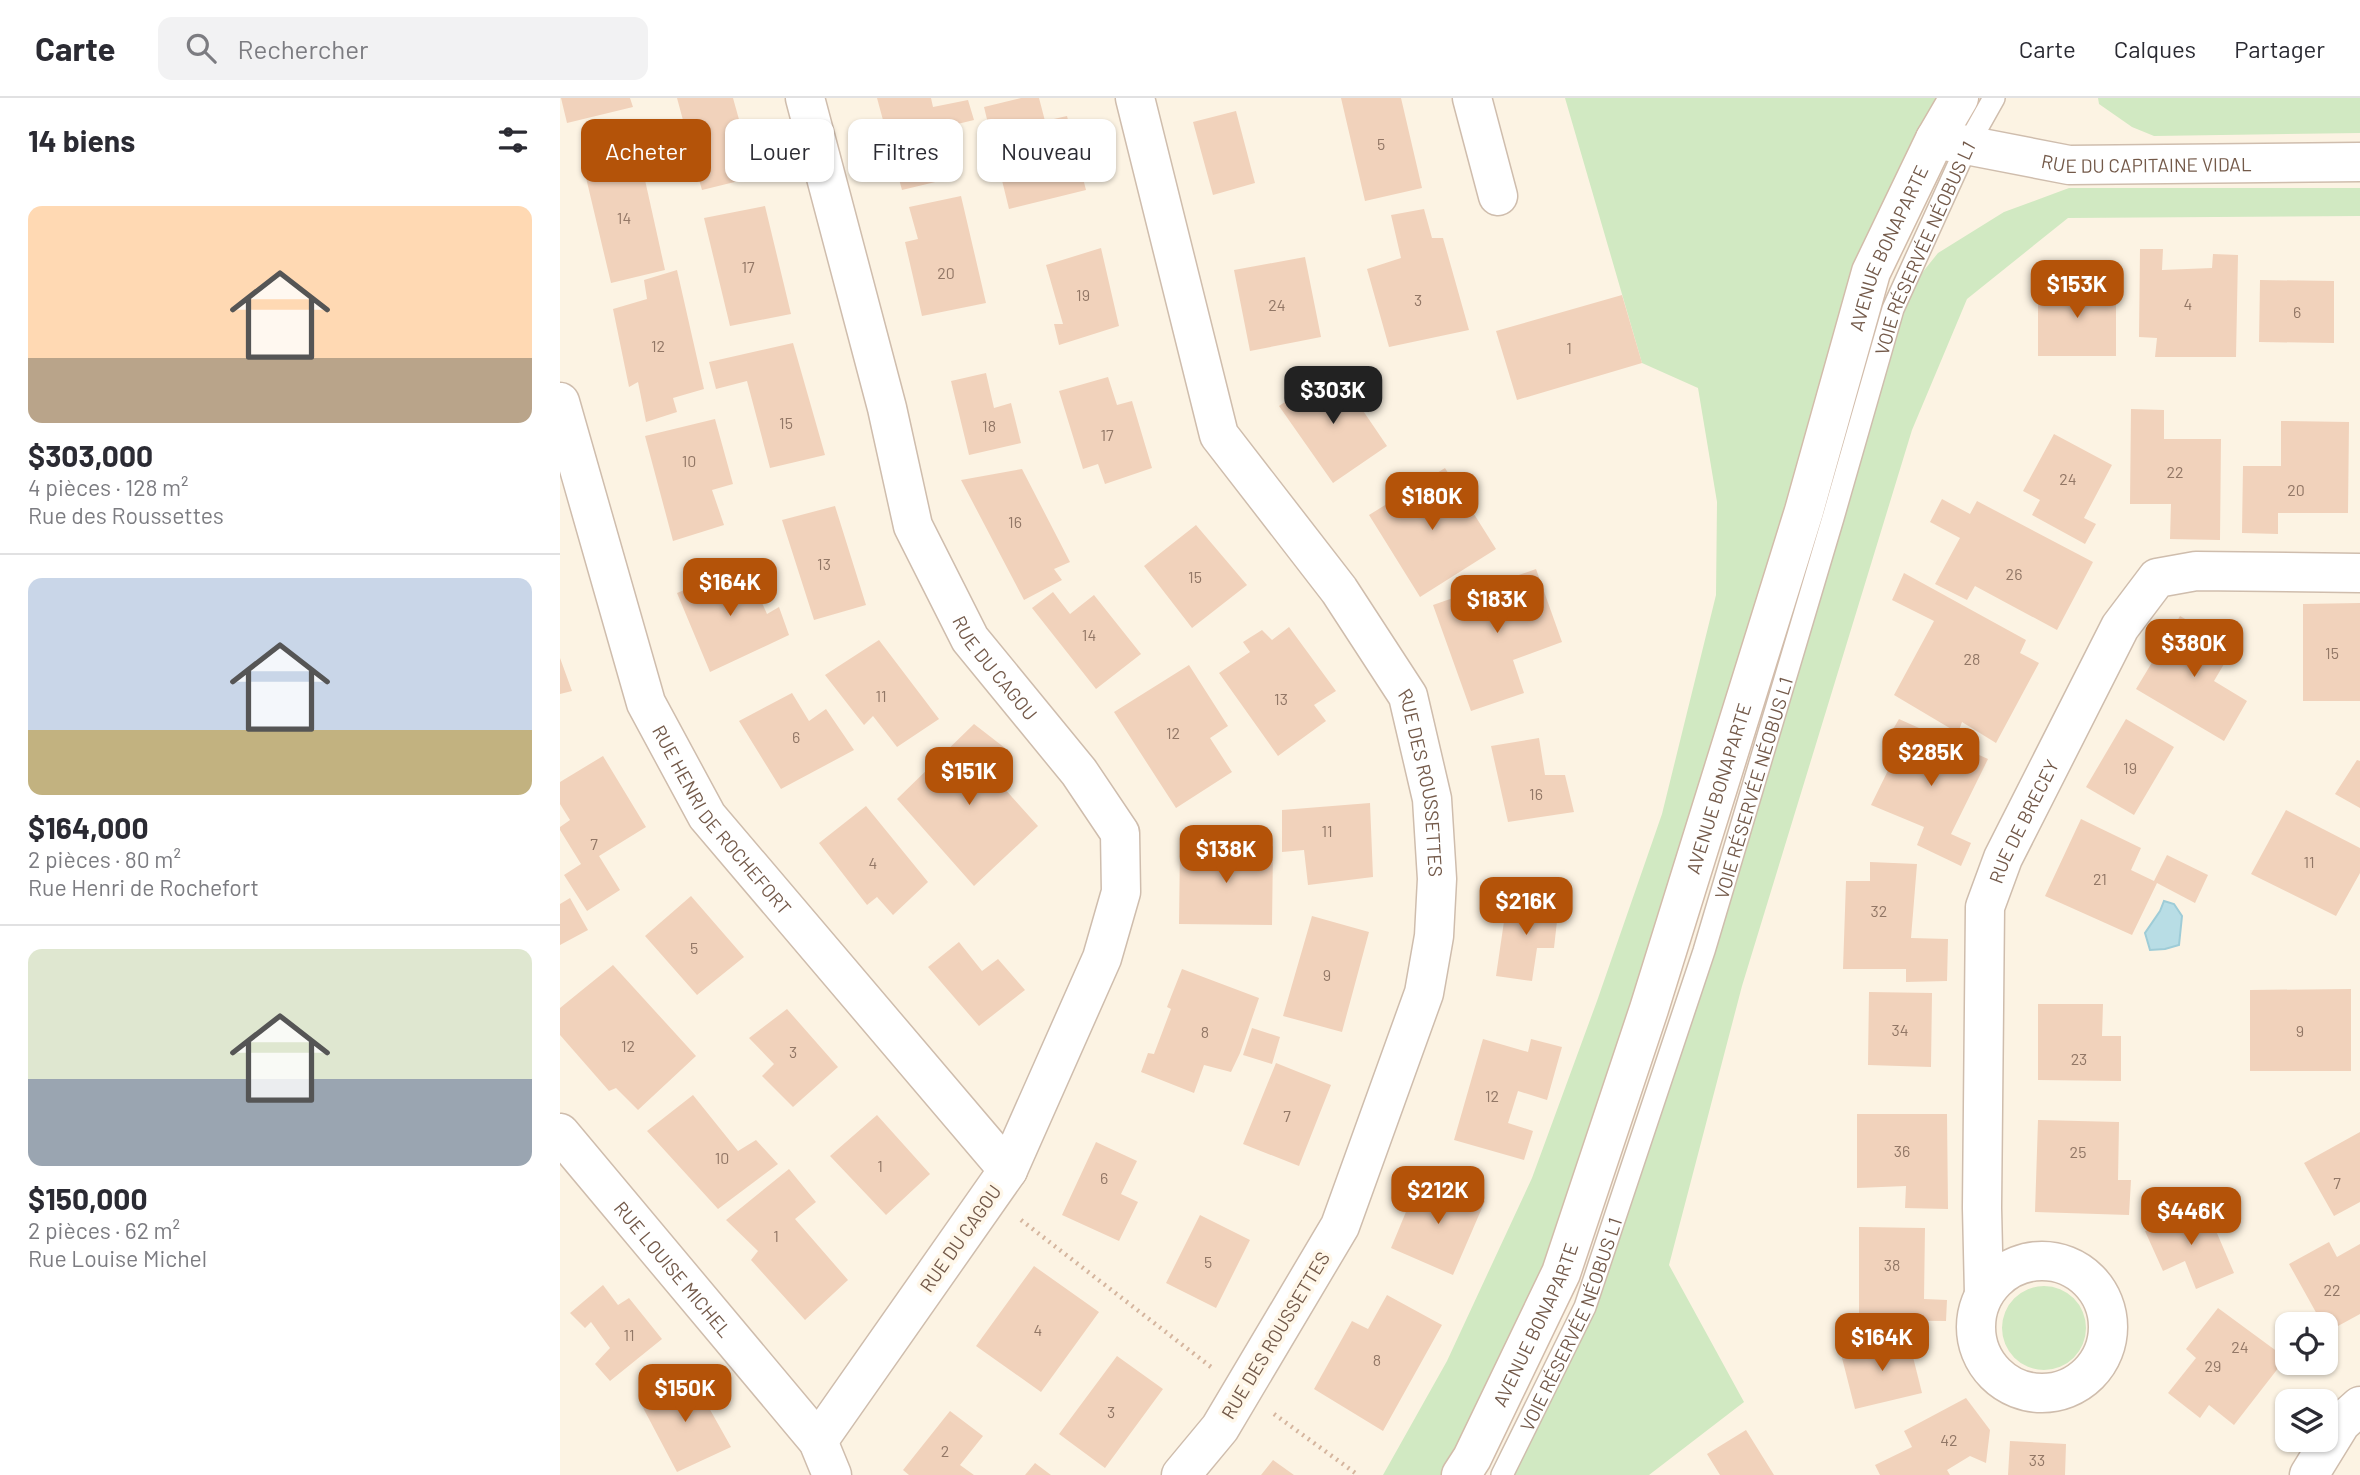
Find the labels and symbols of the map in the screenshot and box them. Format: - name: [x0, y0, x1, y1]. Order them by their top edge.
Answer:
- house number: 5: [1377, 134, 1385, 153]
- street label: VOIE RÉSERVÉE NÉOBUS L1: [1869, 137, 1979, 358]
- street label: RUE DU CAPITAINE VIDAL: [2040, 148, 2252, 177]
- street label: AVENUE BONAPARTE: [1844, 161, 1932, 333]
- house number: 14: [617, 208, 631, 227]
- house number: 17: [741, 257, 755, 276]
- pin: $153K: [2028, 260, 2126, 320]
- house number: 20: [937, 263, 955, 282]
- house number: 19: [1076, 285, 1090, 304]
- house number: 3: [1414, 290, 1422, 309]
- house number: 4: [2184, 294, 2192, 313]
- house number: 24: [1268, 295, 1286, 314]
- house number: 6: [2293, 302, 2301, 321]
- house number: 12: [651, 336, 665, 355]
- house number: 1: [1566, 338, 1572, 357]
- pin: $303K: [1284, 366, 1382, 426]
- house number: 15: [779, 413, 793, 432]
- house number: 18: [982, 416, 996, 435]
- house number: 17: [1100, 425, 1114, 444]
- house number: 10: [682, 451, 696, 470]
- house number: 22: [2166, 462, 2184, 481]
- house number: 24: [2059, 469, 2077, 488]
- pin: $180K: [1383, 472, 1481, 532]
- house number: 20: [2287, 480, 2305, 499]
- house number: 16: [1008, 512, 1022, 531]
- house number: 13: [817, 554, 831, 573]
- pin: $164K: [681, 559, 779, 618]
- house number: 26: [2006, 564, 2022, 583]
- house number: 15: [1188, 567, 1202, 586]
- pin: $183K: [1448, 575, 1546, 635]
- street label: RUE DU CAGOU: [949, 612, 1043, 724]
- pin: $380K: [2145, 620, 2243, 679]
- house number: 14: [1082, 625, 1096, 644]
- house number: 15: [2325, 643, 2339, 662]
- house number: 28: [1964, 649, 1980, 668]
- street label: VOIE RÉSERVÉE NÉOBUS L1: [1709, 674, 1797, 901]
- street label: RUE DES ROUSSETTES: [1394, 684, 1448, 878]
- house number: 11: [875, 686, 887, 705]
- house number: 13: [1274, 689, 1288, 708]
- street label: AVENUE BONAPARTE: [1680, 700, 1755, 877]
- street label: RUE HENRI DE ROCHEFORT: [648, 721, 797, 919]
- house number: 12: [1166, 723, 1180, 742]
- house number: 6: [792, 727, 800, 746]
- pin: $285K: [1882, 728, 1980, 788]
- pin: $151K: [920, 748, 1018, 807]
- street label: RUE DE BRECEY: [1983, 755, 2063, 886]
- house number: 19: [2123, 758, 2137, 777]
- house number: 16: [1529, 784, 1543, 803]
- house number: 11: [1321, 821, 1333, 840]
- pin: $138K: [1177, 826, 1275, 885]
- house number: 7: [590, 834, 598, 853]
- house number: 11: [2303, 852, 2315, 871]
- house number: 4: [869, 853, 877, 872]
- house number: 21: [2093, 869, 2107, 888]
- pin: $216K: [1477, 878, 1575, 937]
- house number: 32: [1871, 901, 1887, 920]
- house number: 5: [690, 938, 698, 957]
- house number: 9: [1323, 965, 1331, 984]
- house number: 34: [1891, 1020, 1909, 1039]
- house number: 9: [2296, 1021, 2304, 1040]
- house number: 8: [1201, 1022, 1209, 1041]
- house number: 12: [621, 1036, 635, 1055]
- house number: 3: [789, 1042, 797, 1061]
- house number: 23: [2071, 1049, 2087, 1068]
- house number: 12: [1485, 1086, 1499, 1105]
- house number: 7: [1283, 1106, 1291, 1125]
- house number: 36: [1894, 1141, 1910, 1160]
- house number: 25: [2070, 1142, 2086, 1161]
- house number: 10: [715, 1148, 729, 1167]
- house number: 1: [877, 1156, 883, 1175]
- pin: $212K: [1389, 1166, 1487, 1226]
- house number: 6: [1100, 1168, 1108, 1187]
- house number: 7: [2333, 1173, 2341, 1192]
- street label: RUE DU CAGOU: [915, 1180, 1005, 1296]
- pin: $446K: [2142, 1188, 2240, 1247]
- street label: RUE LOUISE MICHEL: [610, 1196, 737, 1341]
- street label: VOIE RÉSERVÉE NÉOBUS L1: [1514, 1214, 1626, 1435]
- house number: 1: [773, 1226, 779, 1245]
- street label: AVENUE BONAPARTE: [1487, 1240, 1582, 1410]
- street label: RUE DES ROUSSETTES: [1216, 1247, 1334, 1423]
- house number: 5: [1204, 1252, 1212, 1271]
- house number: 38: [1884, 1255, 1900, 1274]
- house number: 22: [2323, 1280, 2341, 1299]
- pin: $164K: [1833, 1314, 1931, 1373]
- house number: 4: [1034, 1320, 1042, 1339]
- house number: 11: [623, 1325, 635, 1344]
- house number: 24: [2231, 1337, 2249, 1356]
- house number: 8: [1373, 1350, 1381, 1369]
- house number: 29: [2205, 1356, 2221, 1375]
- pin: $150K: [636, 1364, 734, 1424]
- house number: 3: [1107, 1402, 1115, 1421]
- house number: 42: [1940, 1430, 1958, 1449]
- house number: 2: [941, 1441, 949, 1460]
- house number: 33: [2029, 1450, 2045, 1469]

